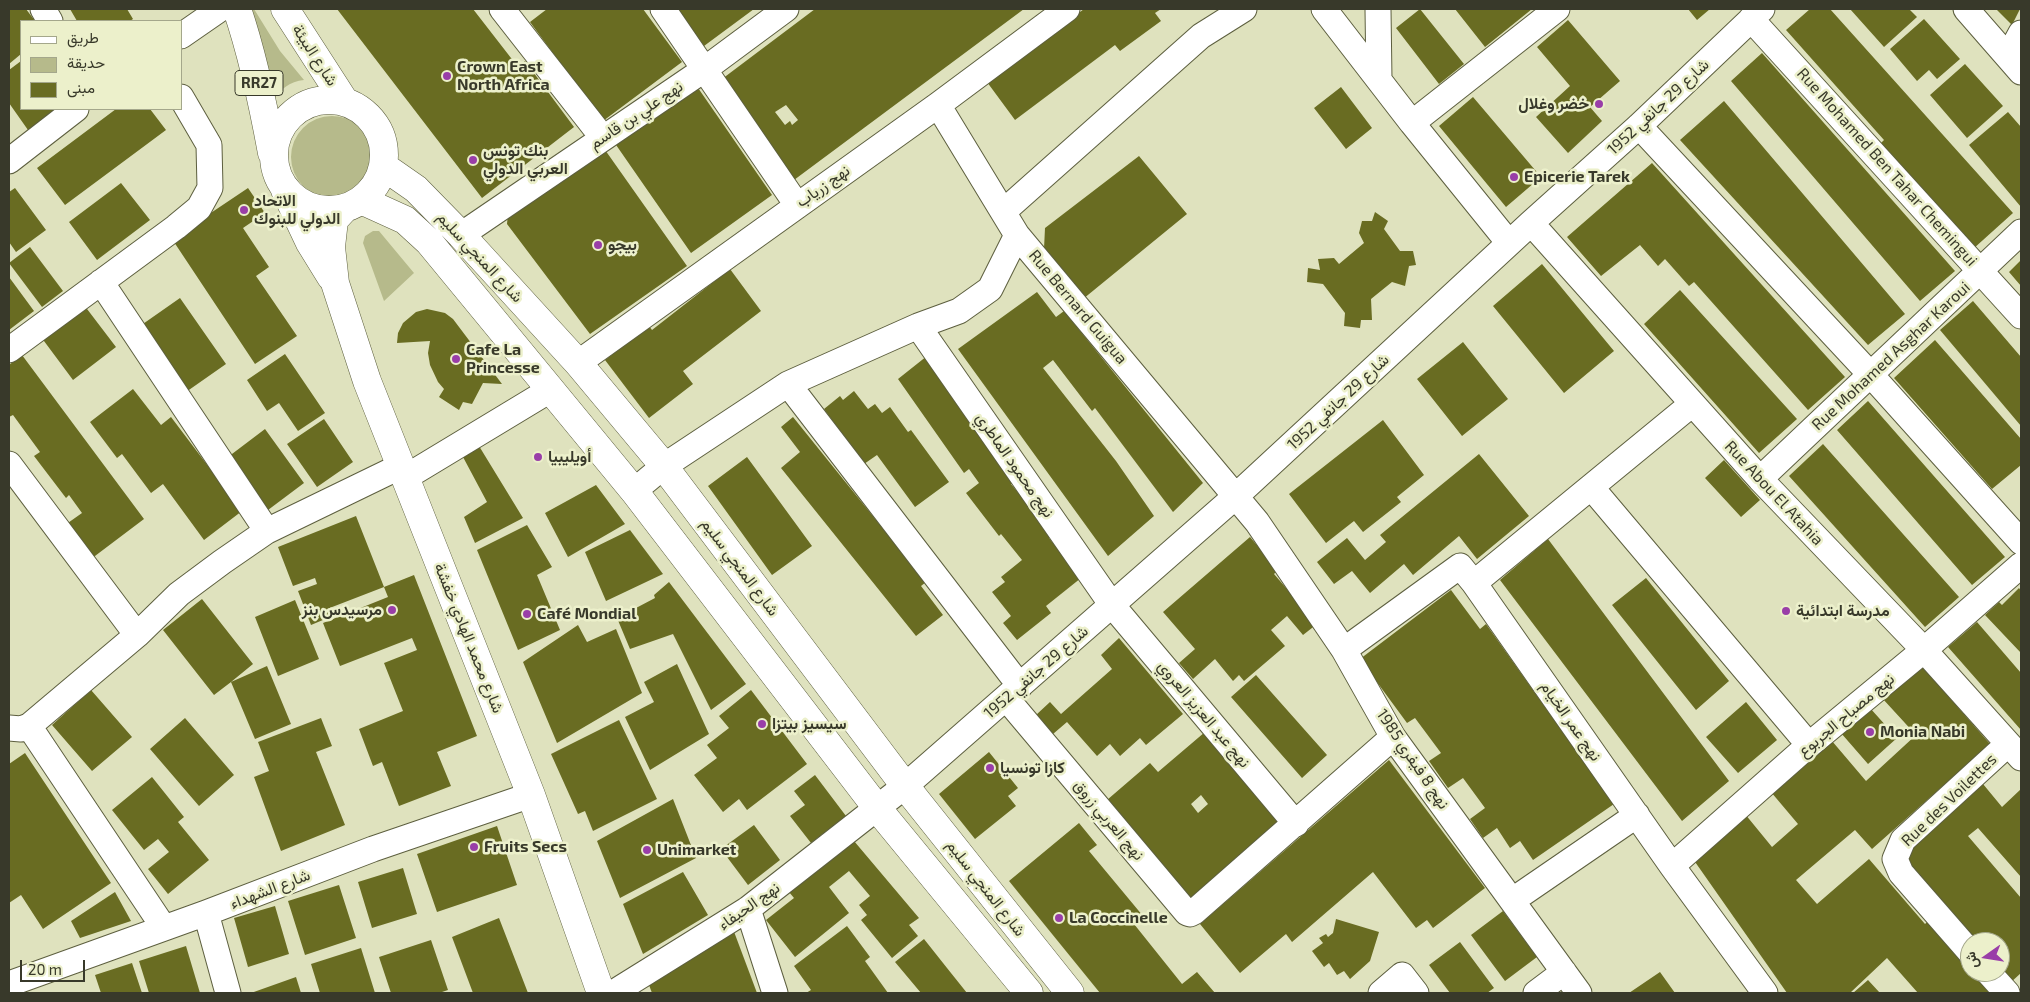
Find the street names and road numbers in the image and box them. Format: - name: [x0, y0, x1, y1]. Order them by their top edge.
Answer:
- street label: شارع البيئة: [288, 21, 342, 89]
- street label: شارع 29 جانفي 1952: [1603, 55, 1713, 159]
- street label: Rue Mohamed Ben Tahar Chemingui: [1793, 64, 1981, 270]
- road number: RR27: [235, 70, 283, 96]
- street label: نهج علي بن قاسم: [586, 77, 686, 153]
- street label: نهج زرياب: [793, 161, 853, 211]
- street label: شارع المنجي سليم: [433, 208, 527, 306]
- street label: Rue Bernard Guigua: [1025, 246, 1131, 368]
- street label: Rue Mohamed Asghar Karoui: [1808, 278, 1974, 434]
- street label: شارع 29 جانفي 1952: [1283, 350, 1393, 454]
- street label: نهج محمود الماطري: [972, 409, 1058, 521]
- street label: Rue Abou El Atahia: [1721, 437, 1827, 549]
- street label: شارع المنجي سليم: [697, 514, 783, 620]
- street label: شارع محمد الهادي خفشة: [430, 560, 508, 716]
- street label: شارع 29 جانفي 1952: [980, 621, 1092, 723]
- street label: نهج عبد العزيز العروي: [1154, 657, 1254, 771]
- street label: نهج مصباح الجربوع: [1794, 669, 1898, 761]
- street label: نهج عمر الخيام: [1536, 677, 1606, 765]
- street label: نهج 8 فيفري 1985: [1373, 705, 1453, 813]
- street label: Rue des Voilettes: [1897, 750, 2001, 850]
- street label: نهج العربي زروق: [1070, 776, 1148, 864]
- street label: شارع المنجي سليم: [942, 836, 1030, 940]
- street label: شارع الشهداء: [227, 865, 313, 913]
- street label: نهج الحيفاء: [715, 878, 783, 934]

